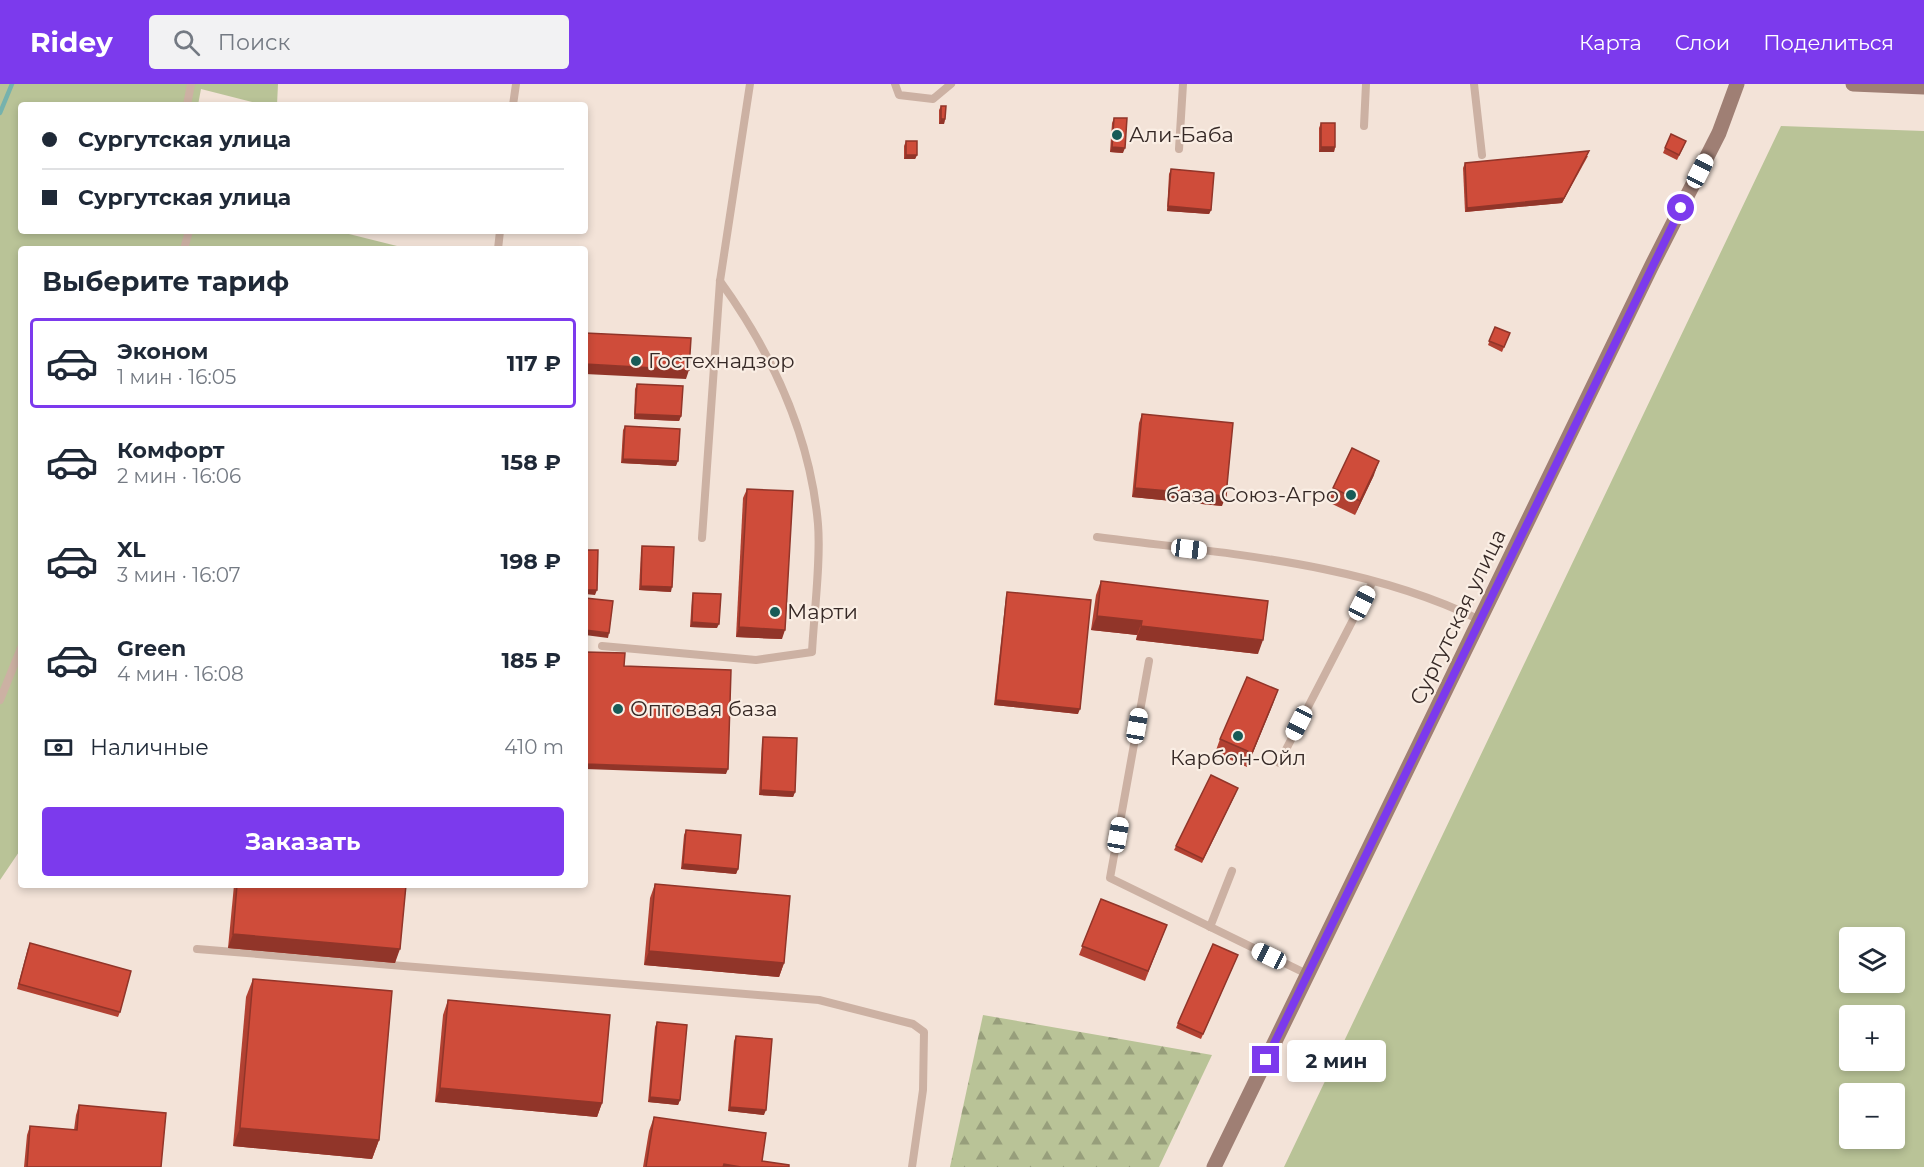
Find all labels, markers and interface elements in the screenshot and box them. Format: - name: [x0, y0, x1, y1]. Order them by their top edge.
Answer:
- search box: [149, 15, 569, 69]
- text: Ridey: [30, 25, 113, 59]
- icon: search: [170, 26, 203, 59]
- text: Поиск: [218, 29, 290, 56]
- text: Карта: [1579, 30, 1642, 55]
- text: Слои: [1675, 30, 1730, 55]
- text: Поделиться: [1763, 30, 1894, 55]
- place label: Али-Баба: [1129, 122, 1234, 147]
- text: Сургутская улица: [78, 126, 291, 153]
- marker: Али-Баба: [1110, 128, 1124, 142]
- car: [1684, 151, 1716, 191]
- text: Сургутская улица: [78, 184, 291, 211]
- route start: [1667, 194, 1694, 221]
- text: Выберите тариф: [42, 265, 289, 298]
- icon: car: [45, 336, 99, 390]
- text: Эконом: [117, 338, 208, 365]
- place label: Гостехнадзор: [648, 348, 795, 373]
- text: 117 ₽: [507, 350, 561, 377]
- marker: Гостехнадзор: [629, 354, 643, 368]
- text: 1 мин · 16:05: [117, 365, 236, 389]
- icon: car: [45, 435, 99, 489]
- text: Комфорт: [117, 437, 225, 464]
- text: 158 ₽: [501, 449, 561, 476]
- text: 2 мин · 16:06: [117, 464, 241, 488]
- place label: база Союз-Агро: [1166, 482, 1339, 507]
- marker: база Союз-Агро: [1344, 488, 1358, 502]
- street label: Сургутская улица: [1404, 525, 1511, 709]
- icon: car: [45, 534, 99, 588]
- text: XL: [117, 536, 146, 563]
- car: [1170, 538, 1208, 560]
- text: 198 ₽: [501, 548, 561, 575]
- text: 3 мин · 16:07: [117, 563, 241, 587]
- car: [1346, 583, 1378, 623]
- place label: Марти: [787, 599, 858, 624]
- marker: Марти: [768, 605, 782, 619]
- icon: car: [45, 633, 99, 687]
- text: Green: [117, 635, 186, 662]
- text: 185 ₽: [501, 647, 561, 674]
- text: 4 мин · 16:08: [117, 662, 244, 686]
- place label: Оптовая база: [630, 696, 778, 721]
- marker: Оптовая база: [611, 702, 625, 716]
- car: [1283, 703, 1315, 743]
- car: [1125, 707, 1149, 745]
- marker: Карбон-Ойл: [1231, 729, 1245, 743]
- icon: cash: [42, 731, 75, 764]
- text: Наличные: [90, 734, 209, 761]
- text: 410 m: [504, 735, 564, 759]
- place label: Карбон-Ойл: [1170, 745, 1306, 770]
- button: Заказать: [42, 807, 564, 876]
- car: [1106, 816, 1130, 854]
- map controls: [1839, 927, 1905, 1149]
- button: layers: [1839, 927, 1905, 993]
- car: [1249, 940, 1289, 972]
- button: +: [1839, 1005, 1905, 1071]
- callout: 2 мин: [1287, 1039, 1386, 1081]
- route end: [1252, 1046, 1279, 1073]
- text: 2 мин: [1306, 1049, 1367, 1073]
- button: −: [1839, 1083, 1905, 1149]

